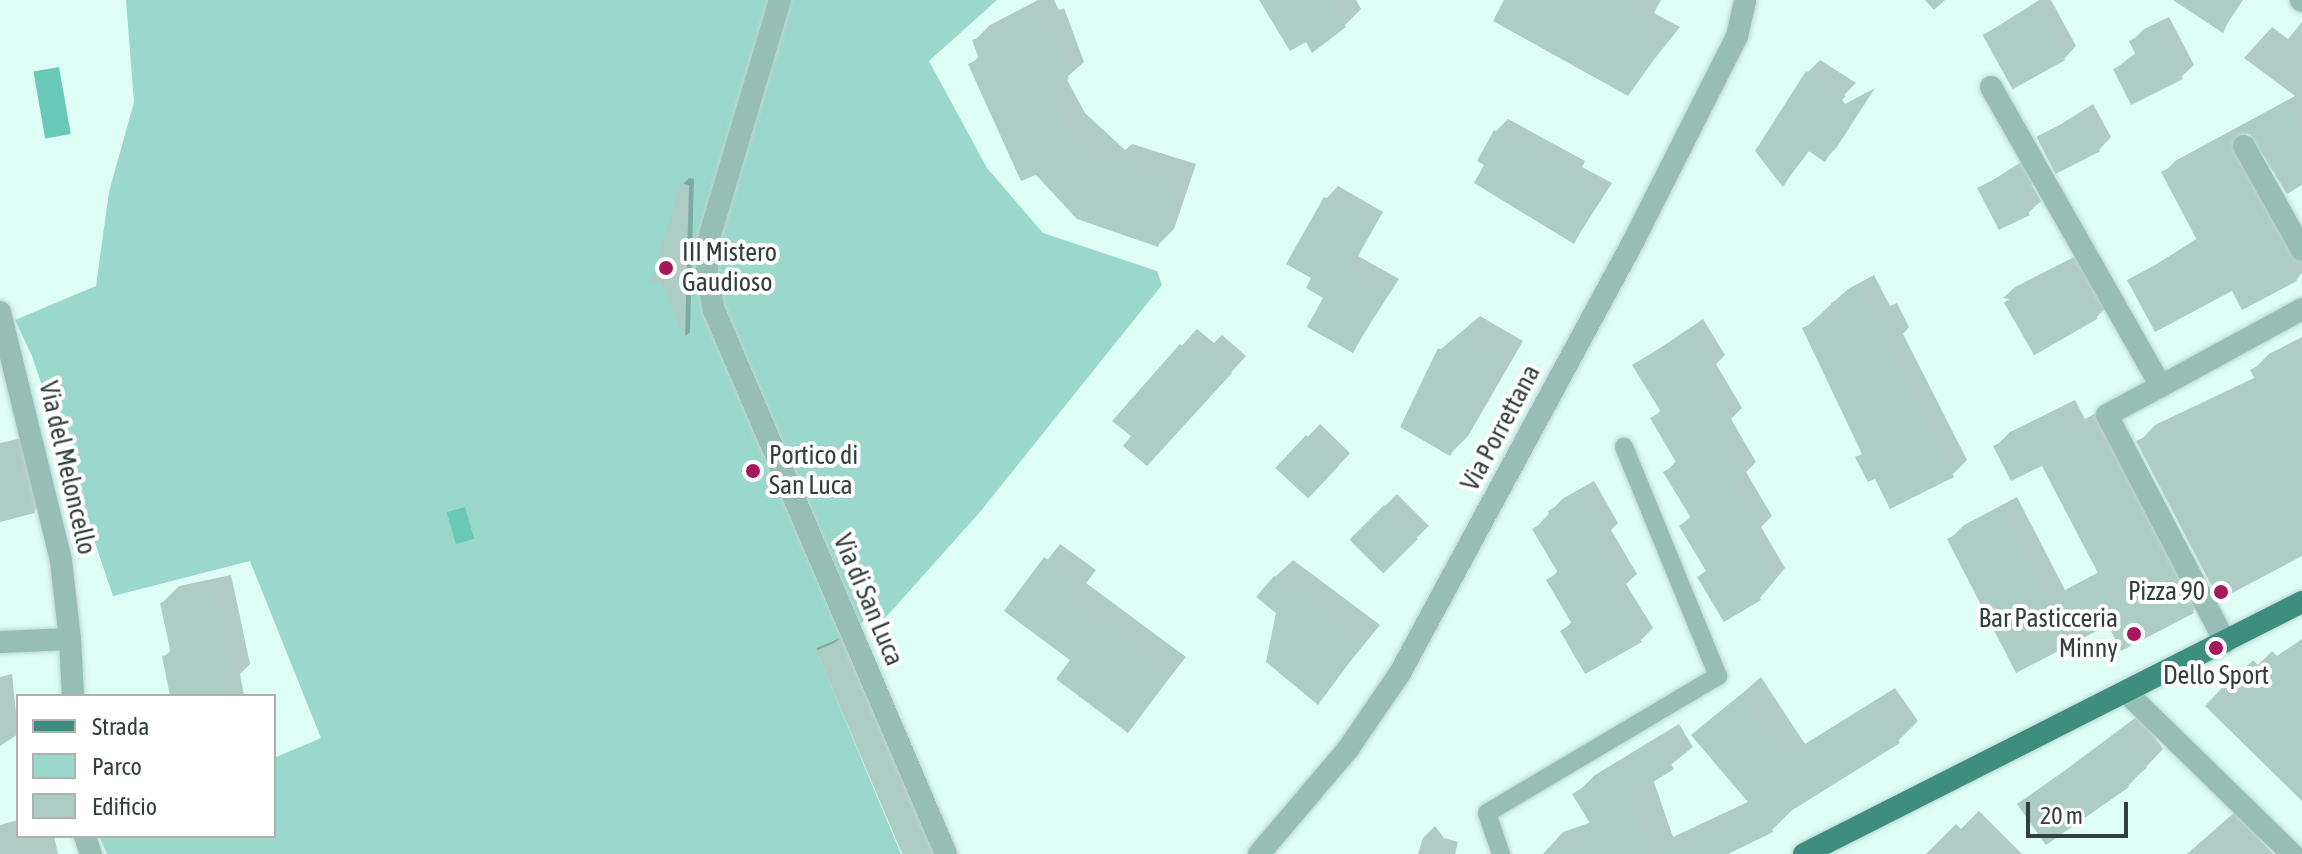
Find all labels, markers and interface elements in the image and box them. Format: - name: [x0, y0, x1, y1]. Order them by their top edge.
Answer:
- place label: III Mistero Gaudioso: [682, 237, 777, 298]
- marker: III Mistero Gaudioso: [657, 259, 675, 277]
- street label: Via Porrettana: [1455, 360, 1547, 496]
- street label: Via del Meloncello: [32, 378, 102, 558]
- place label: Portico di San Luca: [769, 440, 858, 502]
- marker: Portico di San Luca: [744, 462, 762, 480]
- street label: Via di San Luca: [826, 530, 910, 670]
- place label: Pizza 90: [2128, 576, 2205, 608]
- marker: Pizza 90: [2212, 583, 2230, 601]
- place label: Bar Pasticceria Minny: [1979, 603, 2118, 664]
- marker: Bar Pasticceria Minny: [2125, 625, 2143, 643]
- marker: Dello Sport: [2207, 639, 2225, 657]
- place label: Dello Sport: [2163, 660, 2269, 692]
- legend: [16, 694, 276, 838]
- text: Strada: [92, 713, 149, 740]
- text: Parco: [92, 753, 142, 780]
- scale bar: [2030, 786, 2132, 836]
- text: Edificio: [92, 793, 157, 820]
- text: 20 m: [2040, 802, 2083, 829]

